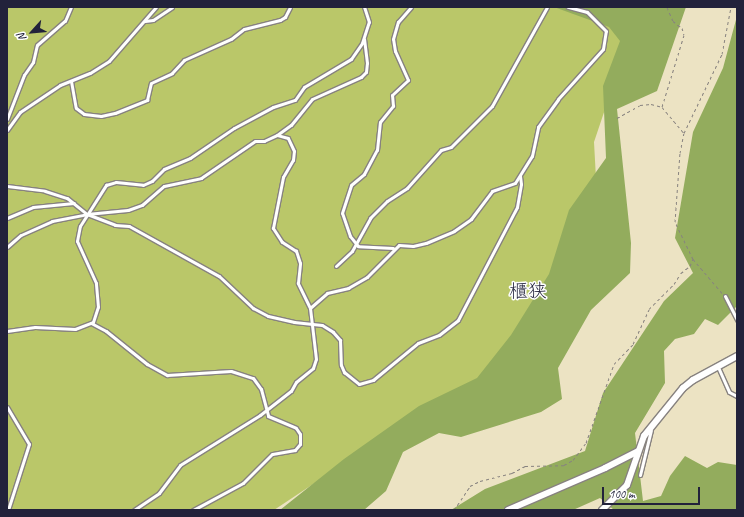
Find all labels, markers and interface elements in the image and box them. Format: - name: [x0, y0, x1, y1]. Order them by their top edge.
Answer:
- north arrow: [12, 12, 52, 52]
- text: N: [14, 31, 29, 44]
- district label: 櫃狭: [509, 281, 547, 303]
- scale bar: [604, 479, 702, 505]
- text: 100 m: [609, 486, 635, 502]

